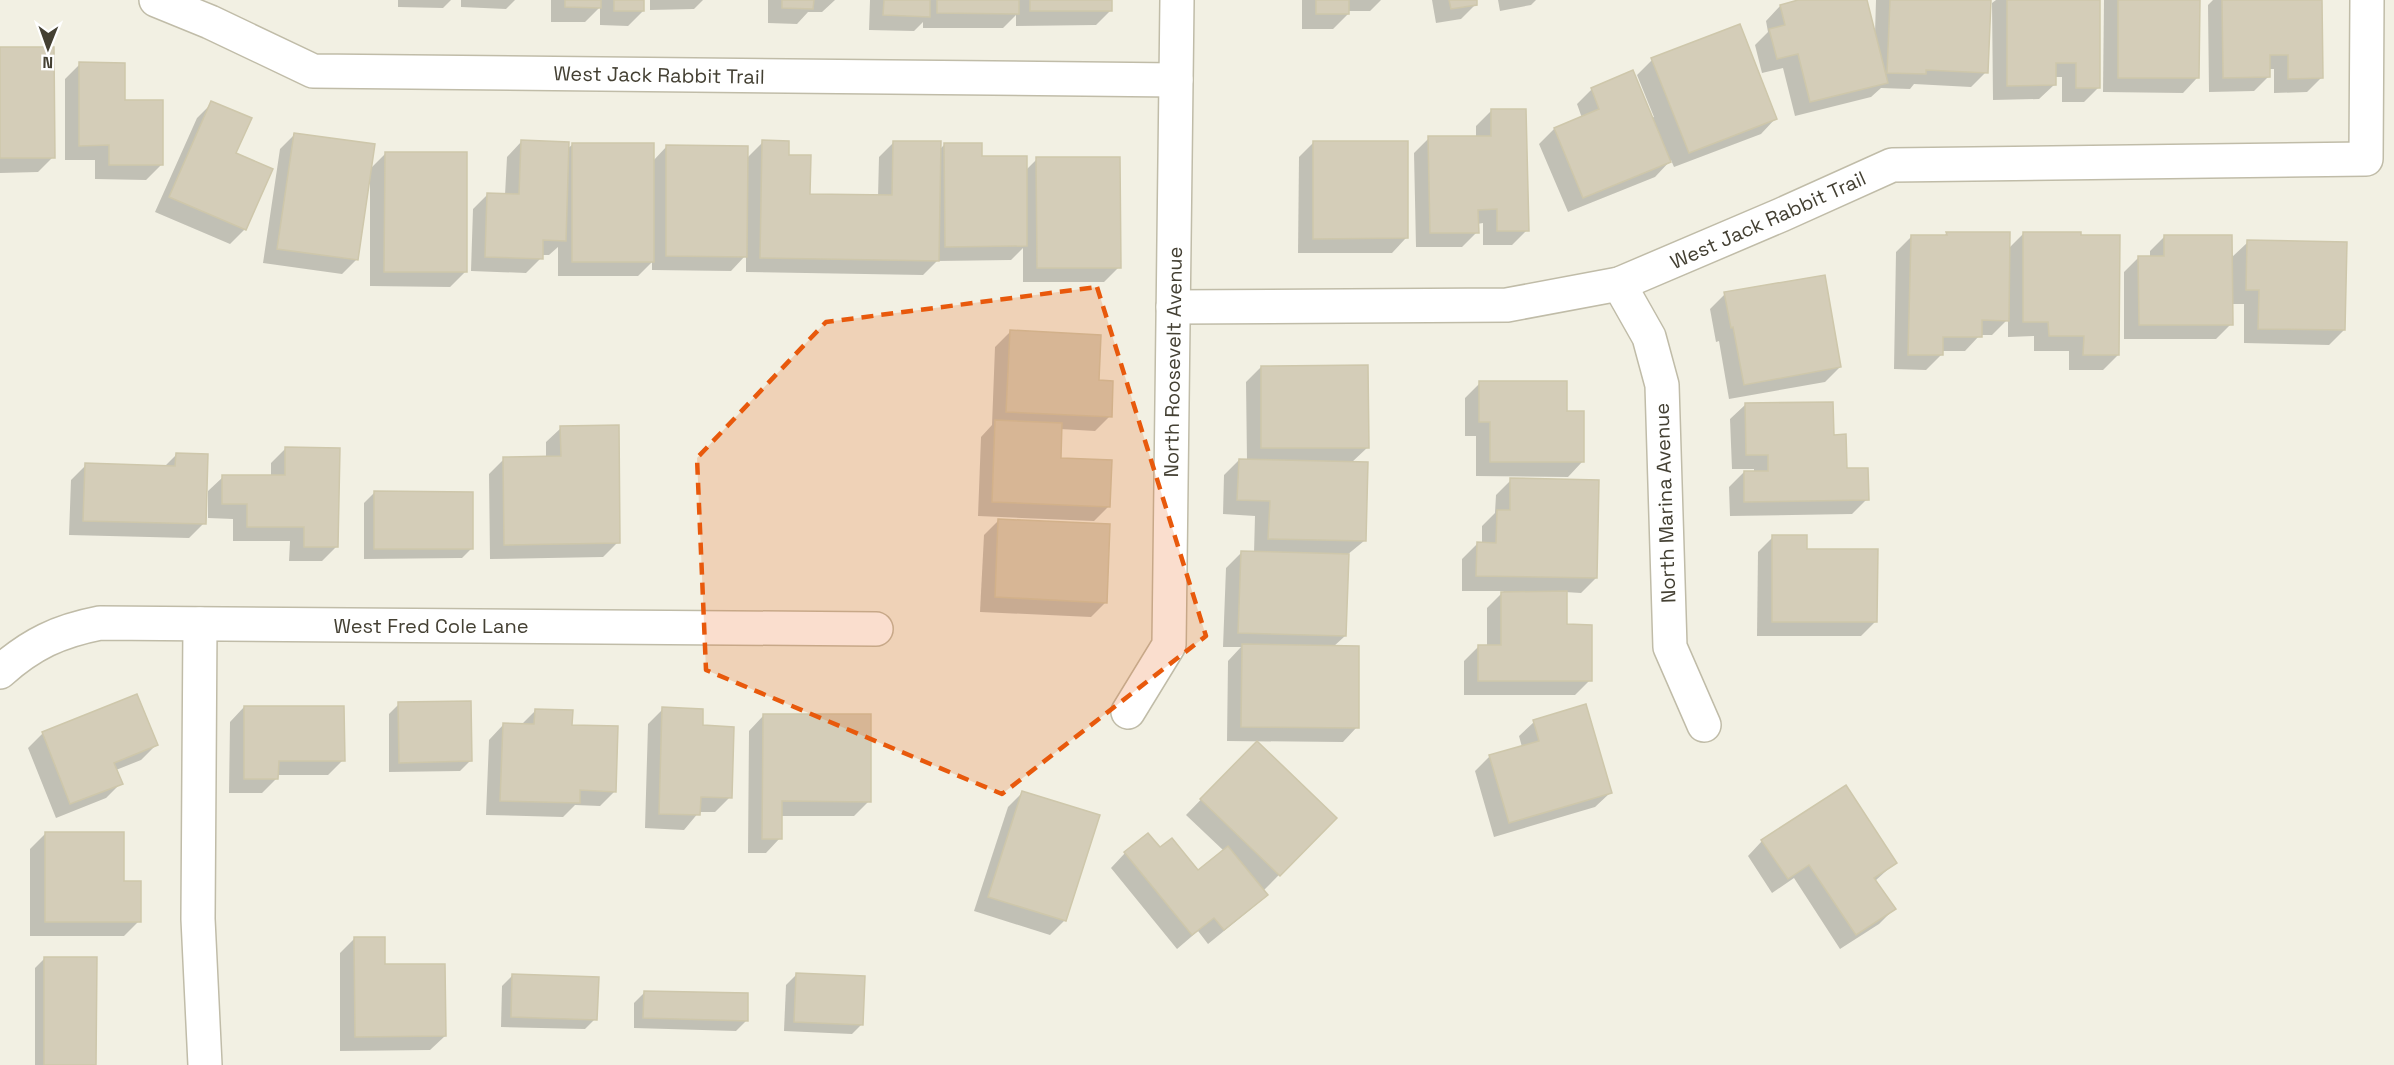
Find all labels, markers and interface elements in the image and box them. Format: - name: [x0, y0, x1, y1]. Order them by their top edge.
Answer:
- north arrow: [18, 18, 78, 78]
- text: N: [42, 52, 53, 73]
- street label: West Jack Rabbit Trail: [553, 60, 765, 90]
- street label: West Jack Rabbit Trail: [1666, 165, 1870, 275]
- street label: North Roosevelt Avenue: [1158, 246, 1188, 478]
- street label: North Marina Avenue: [1649, 402, 1681, 604]
- street label: West Fred Cole Lane: [333, 613, 529, 639]

